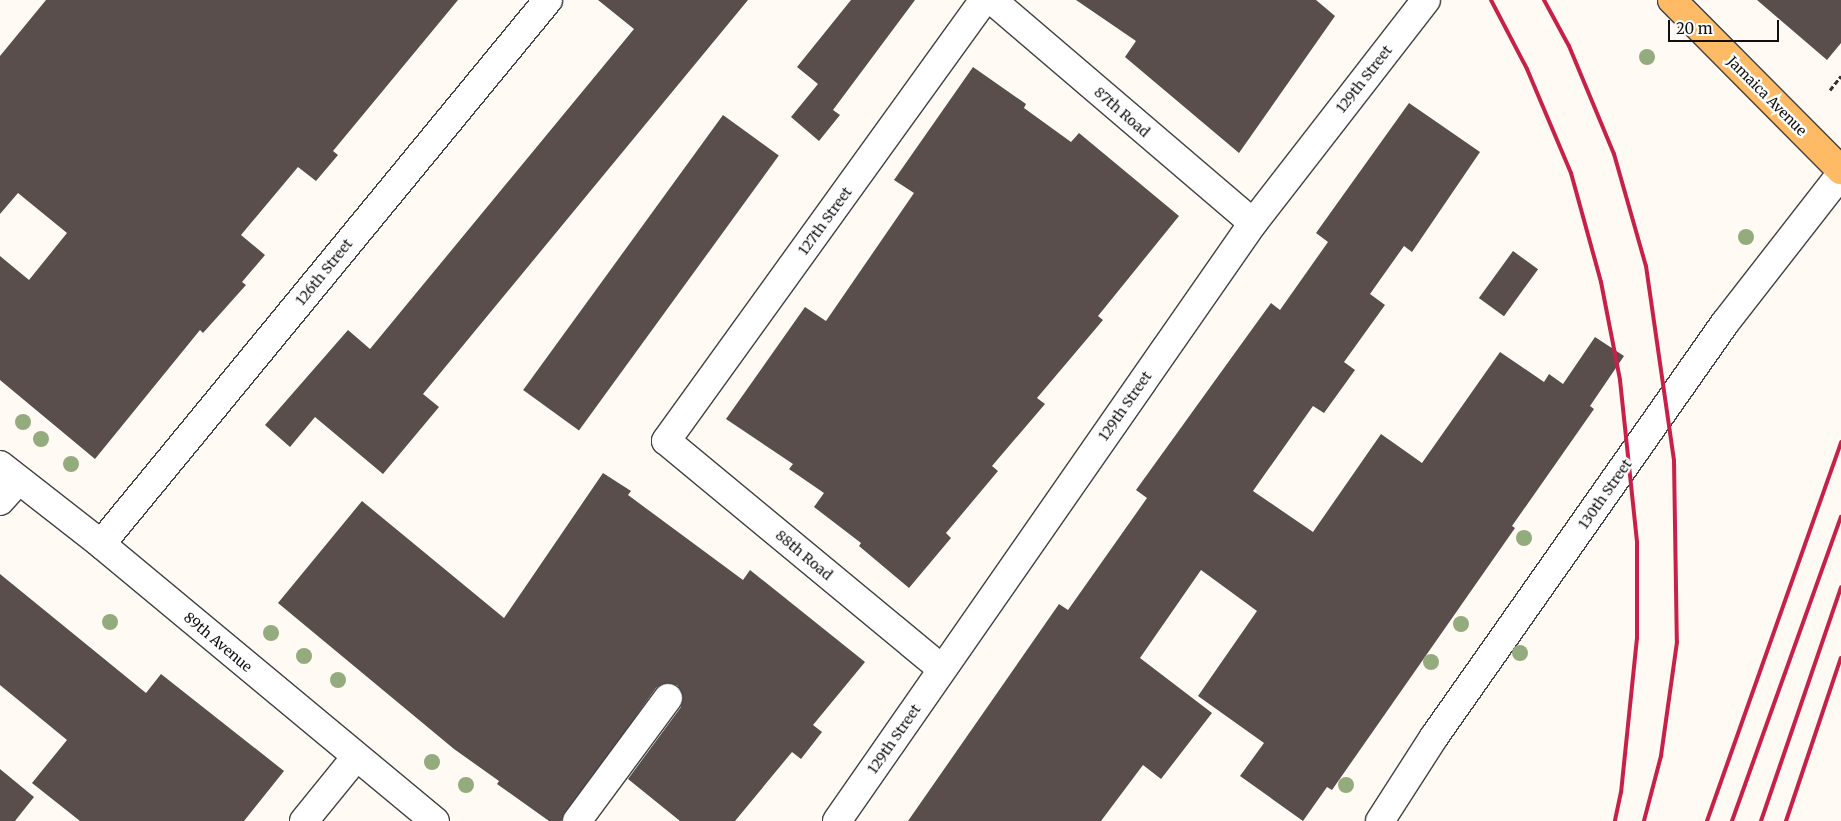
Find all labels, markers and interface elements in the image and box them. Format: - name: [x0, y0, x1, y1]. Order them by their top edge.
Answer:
- scale bar: [1671, 10, 1782, 42]
- text: 20 m: [1676, 19, 1713, 38]
- street label: 129th Street: [1333, 42, 1395, 116]
- street label: Jamaica Avenue: [1724, 53, 1810, 139]
- street label: 87th Road: [1091, 83, 1153, 141]
- street label: 127th Street: [795, 184, 855, 258]
- street label: 126th Street: [292, 235, 356, 309]
- street label: 129th Street: [1095, 368, 1155, 444]
- street label: 130th Street: [1575, 456, 1635, 532]
- street label: 88th Road: [772, 527, 836, 583]
- street label: 89th Avenue: [181, 609, 255, 675]
- street label: 129th Street: [864, 701, 924, 777]

